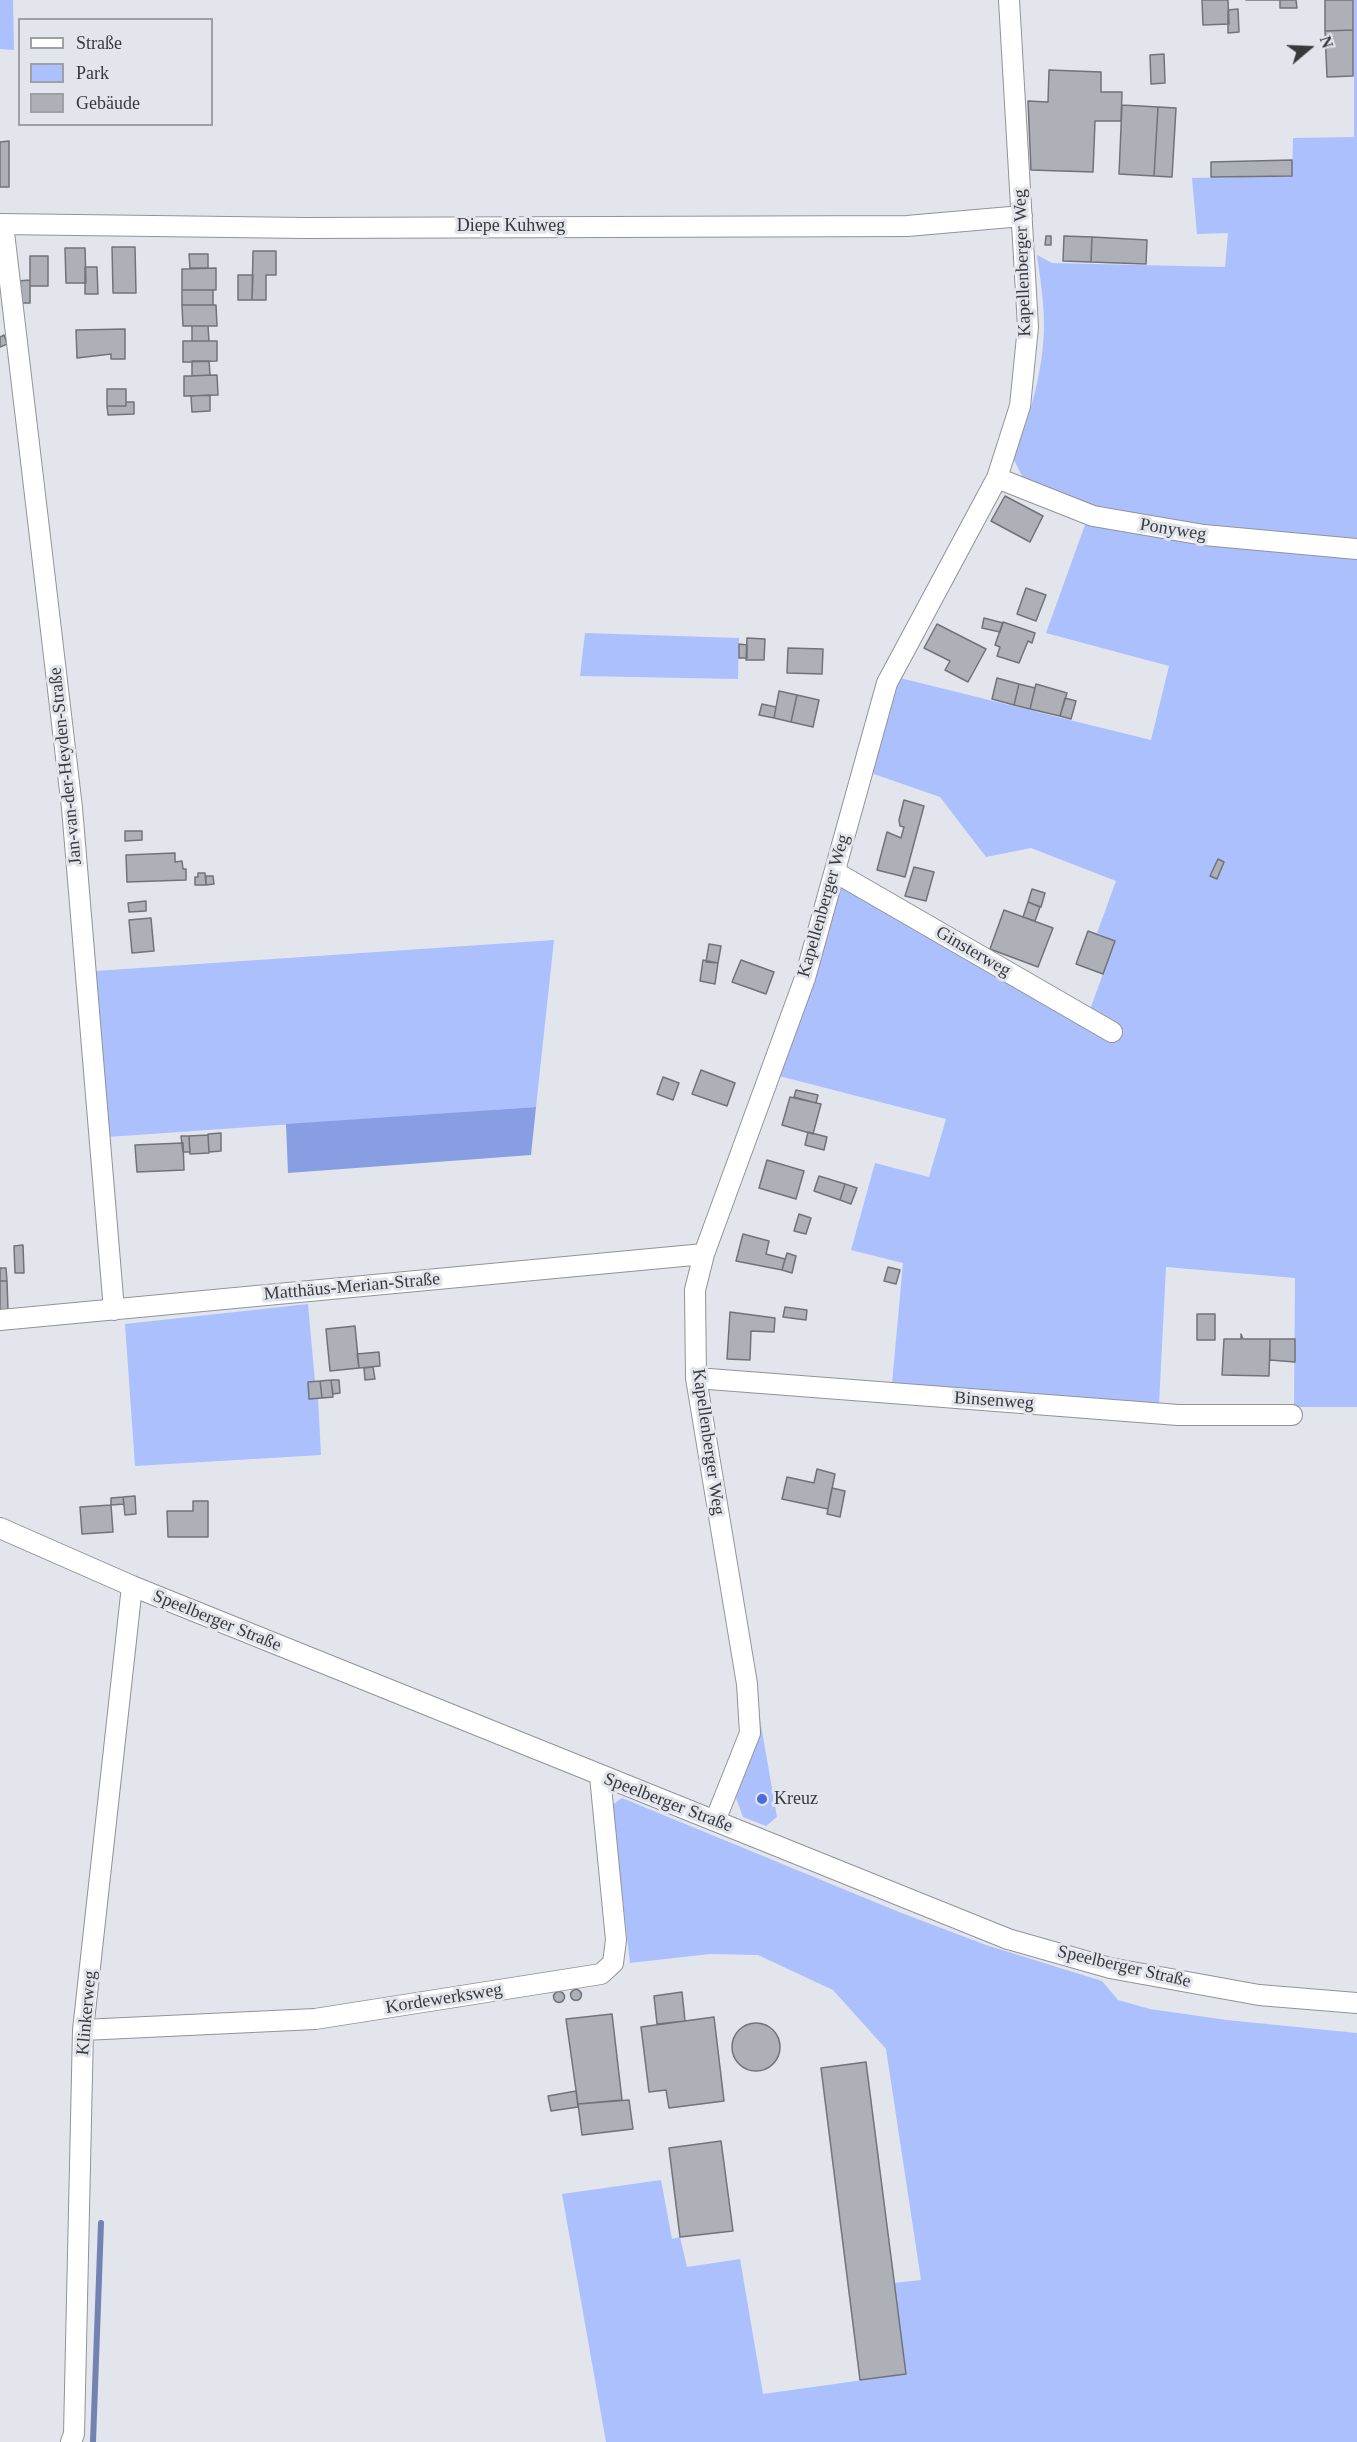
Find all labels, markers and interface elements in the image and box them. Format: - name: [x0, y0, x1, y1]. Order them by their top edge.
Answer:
- legend: [18, 18, 213, 126]
- north arrow: [1279, 18, 1339, 78]
- text: Straße: [76, 33, 122, 53]
- text: N: [1317, 34, 1336, 50]
- text: Park: [76, 63, 109, 83]
- text: Gebäude: [76, 93, 140, 113]
- street label: Kapellenberger Weg: [1010, 189, 1036, 337]
- street label: Diepe Kuhweg: [457, 215, 565, 237]
- street label: Ponyweg: [1138, 514, 1208, 546]
- street label: Jan-van-der-Heyden-Straße: [45, 666, 87, 866]
- street label: Kapellenberger Weg: [793, 832, 855, 980]
- street label: Ginsterweg: [932, 922, 1014, 982]
- street label: Matthäus-Merian-Straße: [263, 1269, 441, 1305]
- street label: Kapellenberger Weg: [687, 1367, 729, 1517]
- street label: Binsenweg: [953, 1387, 1035, 1415]
- street label: Speelberger Straße: [150, 1585, 284, 1657]
- street label: Speelberger Straße: [601, 1769, 735, 1837]
- place label: Kreuz: [774, 1788, 818, 1810]
- marker: Kreuz: [755, 1792, 769, 1806]
- street label: Speelberger Straße: [1055, 1941, 1193, 1993]
- street label: Klinkerweg: [73, 1970, 101, 2056]
- street label: Kordewerksweg: [384, 1979, 504, 2019]

